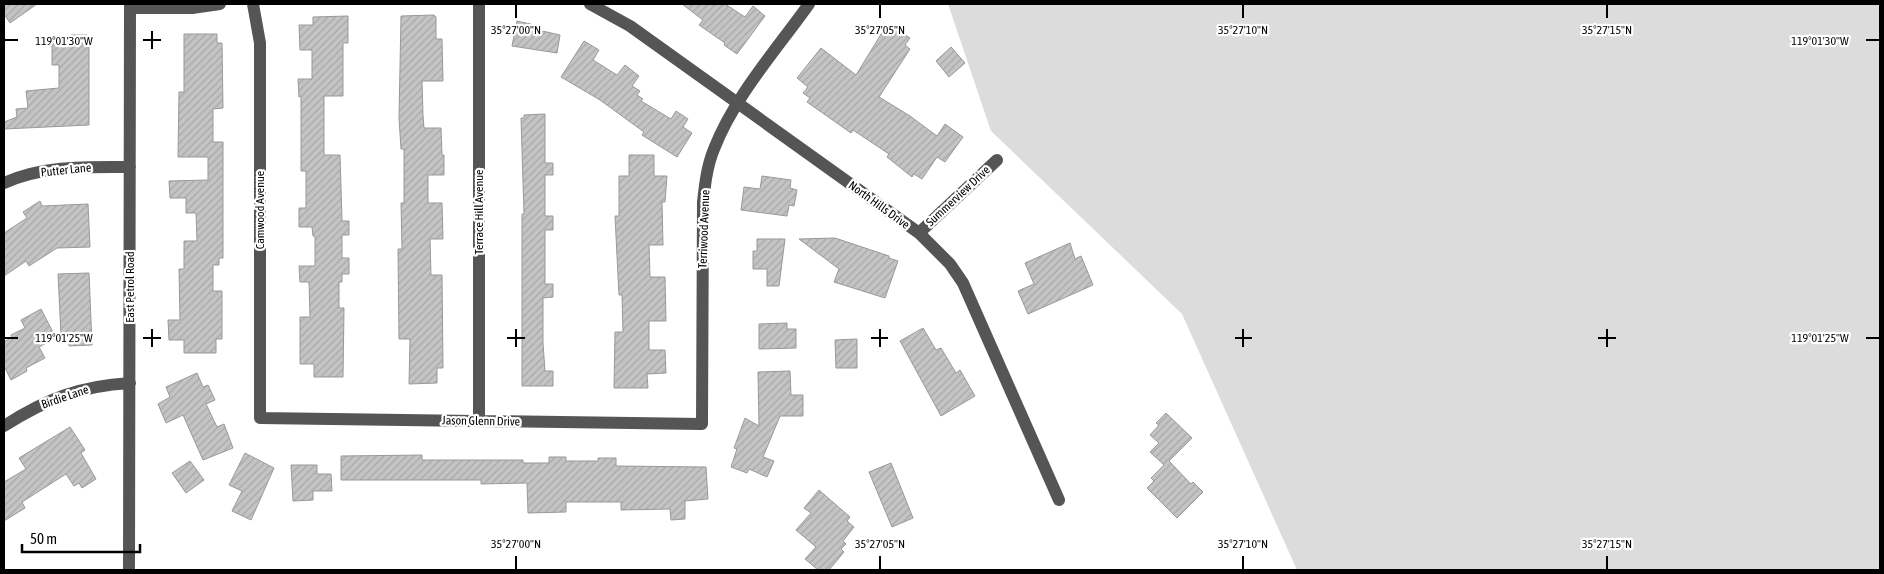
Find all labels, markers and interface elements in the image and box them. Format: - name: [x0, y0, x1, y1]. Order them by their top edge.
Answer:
- text: 35°27'00"N: [491, 23, 541, 37]
- text: 35°27'05"N: [855, 23, 905, 37]
- text: 35°27'10"N: [1218, 23, 1268, 37]
- text: 35°27'15"N: [1582, 23, 1632, 37]
- text: 119°01'30"W: [35, 34, 93, 48]
- text: 119°01'30"W: [1791, 34, 1849, 48]
- street label: Putter Lane: [40, 160, 92, 180]
- street label: Summerview Drive: [923, 163, 993, 229]
- street label: Terrace Hill Avenue: [472, 170, 486, 254]
- street label: Camwood Avenue: [253, 171, 267, 249]
- street label: North Hills Drive: [846, 178, 912, 232]
- street label: Terriwood Avenue: [696, 189, 712, 269]
- street label: East Petrol Road: [123, 251, 137, 323]
- text: 119°01'25"W: [35, 331, 93, 345]
- text: 119°01'25"W: [1791, 331, 1849, 345]
- street label: Birdie Lane: [40, 382, 90, 412]
- street label: Jason Glenn Drive: [442, 413, 520, 429]
- scale bar: [22, 522, 140, 554]
- text: 50 m: [30, 530, 57, 547]
- text: 35°27'00"N: [491, 537, 541, 551]
- text: 35°27'05"N: [855, 537, 905, 551]
- text: 35°27'10"N: [1218, 537, 1268, 551]
- text: 35°27'15"N: [1582, 537, 1632, 551]

